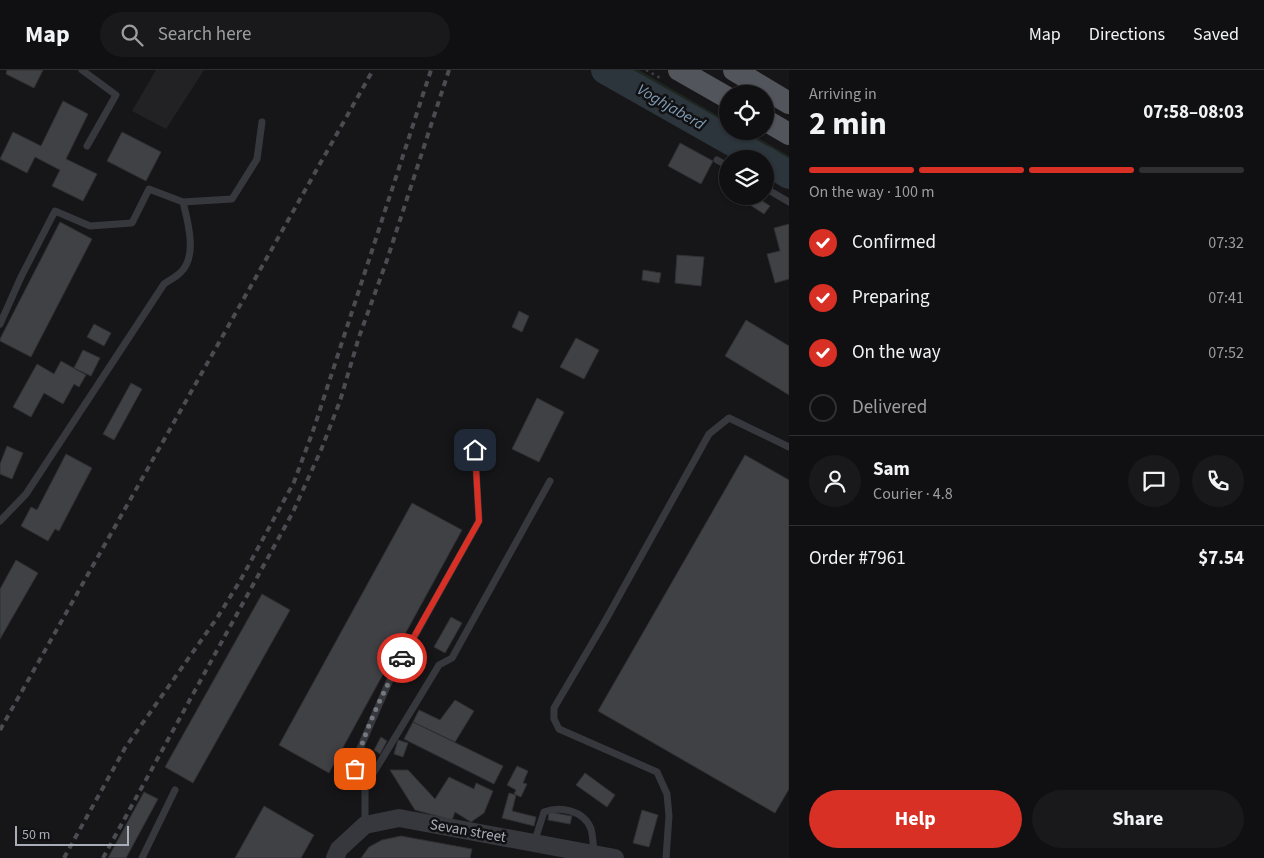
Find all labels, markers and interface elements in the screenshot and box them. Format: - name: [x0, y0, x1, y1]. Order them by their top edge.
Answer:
- search box: [100, 12, 450, 57]
- text: Map: [25, 17, 70, 52]
- icon: search: [118, 21, 146, 49]
- text: Search here: [158, 21, 251, 48]
- text: Map: [1029, 22, 1061, 47]
- text: Directions: [1089, 22, 1165, 47]
- text: Saved: [1193, 22, 1239, 47]
- water label: Voghjaberd: [633, 79, 709, 136]
- text: Arriving in: [809, 83, 877, 105]
- map controls: [719, 85, 774, 205]
- button: locate: [719, 85, 774, 140]
- text: 07:58–08:03: [1143, 99, 1244, 126]
- text: 2 min: [809, 101, 887, 147]
- button: layers: [719, 150, 774, 205]
- text: On the way · 100 m: [809, 181, 934, 203]
- icon: check: [809, 229, 837, 257]
- text: Confirmed: [852, 229, 936, 256]
- text: 07:32: [1208, 232, 1244, 254]
- icon: check: [809, 284, 837, 312]
- text: Preparing: [852, 284, 930, 311]
- text: 07:41: [1208, 287, 1244, 309]
- icon: check: [809, 339, 837, 367]
- text: On the way: [852, 339, 941, 366]
- text: 07:52: [1208, 342, 1244, 364]
- text: Delivered: [852, 394, 927, 421]
- pin: [454, 429, 496, 471]
- icon: home: [461, 436, 489, 464]
- button: person: [809, 455, 861, 507]
- button: chat: [1128, 455, 1180, 507]
- button: phone: [1192, 455, 1244, 507]
- text: Sam: [873, 456, 910, 483]
- text: Courier · 4.8: [873, 483, 953, 505]
- text: Order #7961: [809, 545, 906, 572]
- text: $7.54: [1198, 545, 1244, 572]
- courier: [377, 633, 427, 683]
- icon: car: [388, 644, 416, 672]
- pin: [334, 748, 376, 790]
- icon: bag: [341, 755, 369, 783]
- button: Help: [809, 790, 1022, 848]
- button: Share: [1032, 790, 1244, 848]
- street label: Sevan street: [428, 814, 508, 848]
- scale bar: [15, 823, 129, 846]
- text: 50 m: [22, 825, 50, 845]

